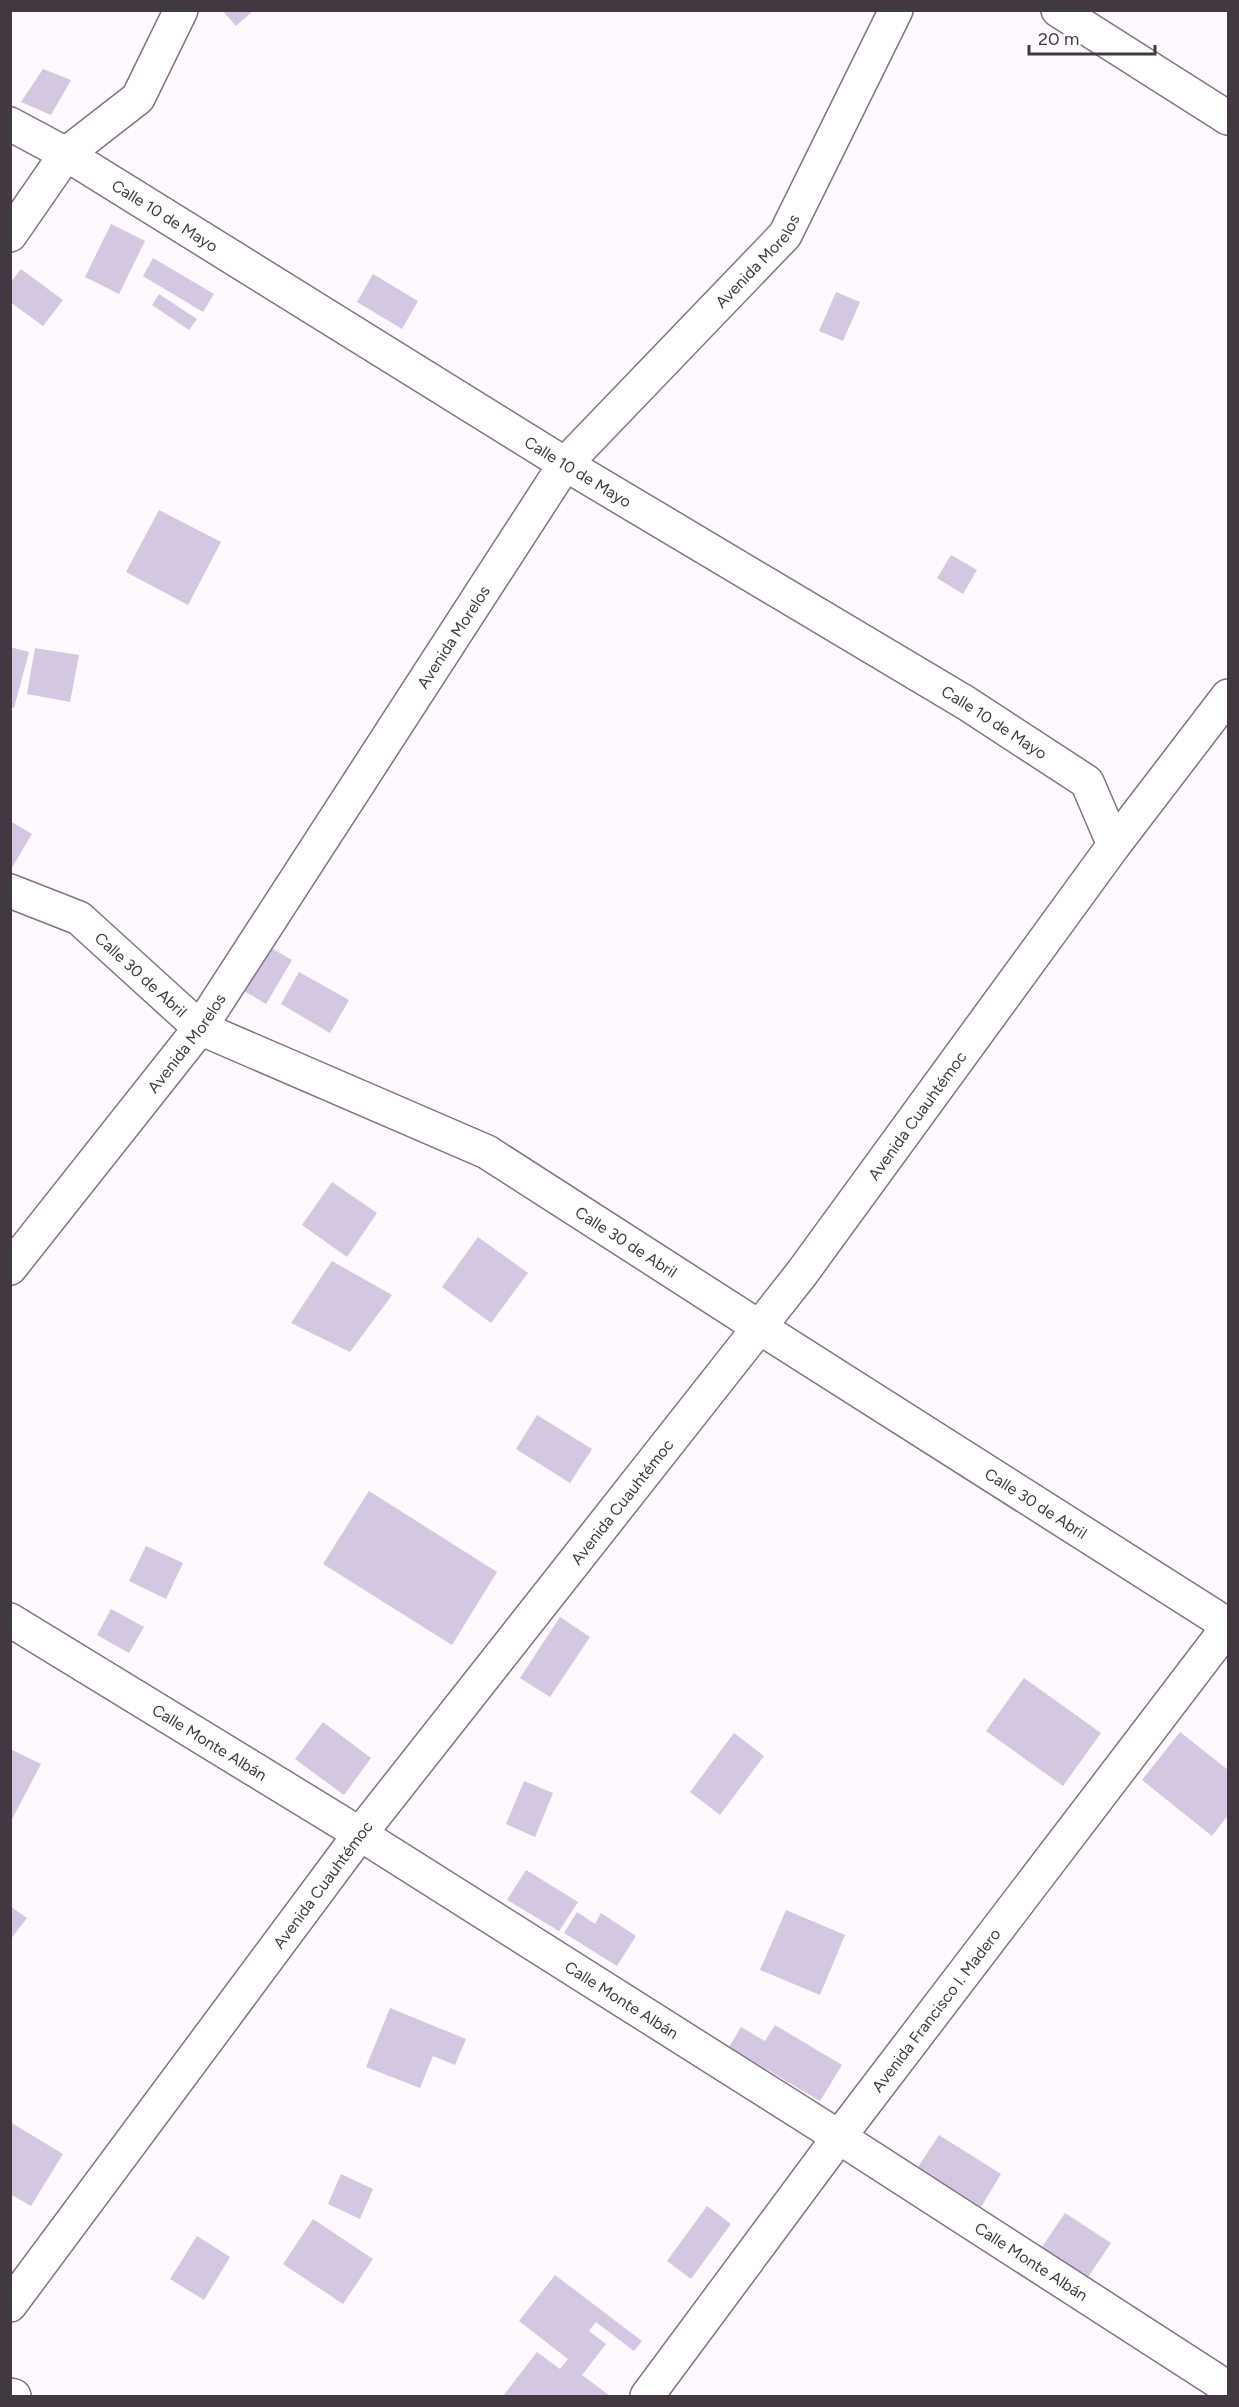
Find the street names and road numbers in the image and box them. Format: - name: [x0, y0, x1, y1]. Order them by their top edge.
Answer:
- street label: Calle 10 de Mayo: [108, 175, 222, 256]
- street label: Avenida Morelos: [711, 211, 803, 312]
- street label: Calle 10 de Mayo: [521, 432, 635, 511]
- street label: Avenida Morelos: [413, 582, 493, 692]
- street label: Calle 10 de Mayo: [938, 681, 1051, 763]
- street label: Calle 30 de Abril: [91, 928, 191, 1021]
- street label: Avenida Morelos: [143, 990, 229, 1096]
- street label: Avenida Cuauhtémoc: [864, 1047, 970, 1183]
- street label: Calle 30 de Abril: [572, 1202, 681, 1281]
- street label: Avenida Cuauhtémoc: [567, 1435, 677, 1568]
- street label: Calle 30 de Abril: [981, 1464, 1091, 1543]
- street label: Calle Monte Albán: [149, 1700, 270, 1784]
- street label: Avenida Cuauhtémoc: [269, 1816, 377, 1952]
- street label: Avenida Francisco I. Madero: [867, 1925, 1004, 2096]
- street label: Calle Monte Albán: [561, 1957, 682, 2043]
- street label: Calle Monte Albán: [971, 2218, 1092, 2305]

